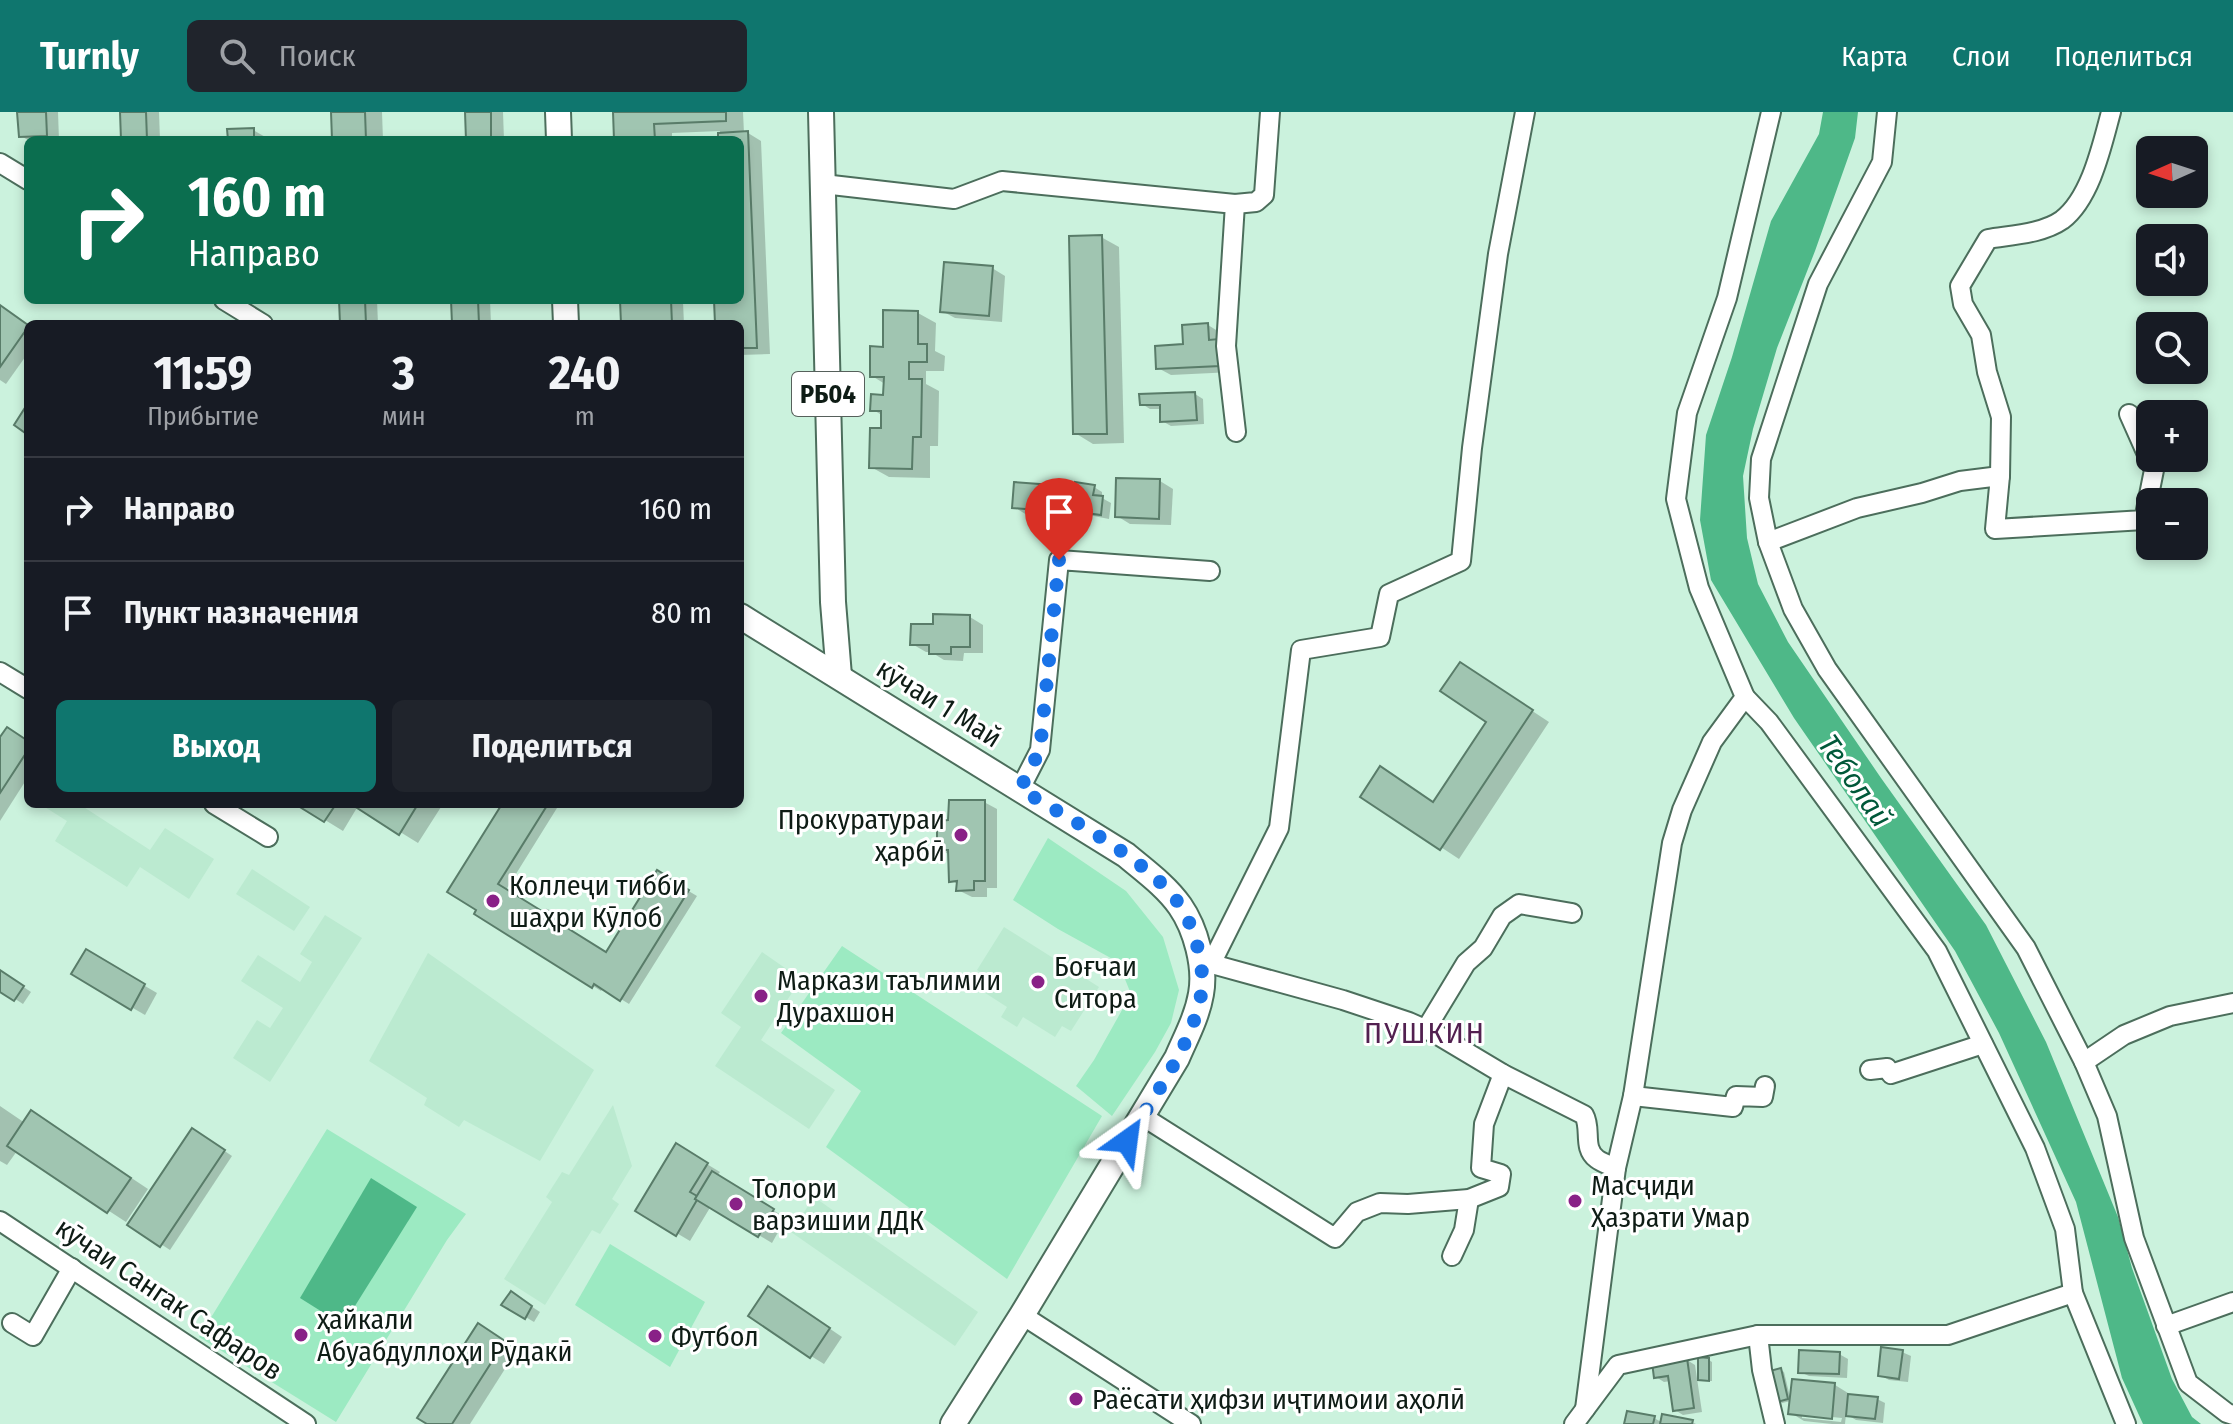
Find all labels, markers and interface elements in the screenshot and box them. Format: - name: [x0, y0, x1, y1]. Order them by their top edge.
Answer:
- search box: [187, 20, 747, 92]
- text: Turnly: [40, 33, 139, 79]
- icon: search: [215, 34, 259, 78]
- text: Поиск: [279, 38, 356, 74]
- text: Карта: [1841, 40, 1908, 73]
- text: Слои: [1952, 40, 2010, 73]
- text: Поделиться: [2054, 40, 2193, 73]
- north arrow: [2136, 136, 2208, 208]
- map controls: [2136, 136, 2208, 560]
- text: 160 m: [188, 164, 326, 231]
- icon: right: [56, 168, 160, 272]
- button: sound: [2136, 224, 2208, 296]
- text: Направо: [188, 232, 320, 276]
- button: search: [2136, 312, 2208, 384]
- text: 11:59: [154, 344, 252, 402]
- text: 3: [392, 344, 415, 402]
- text: 240: [549, 344, 621, 402]
- road number: РБ04: [792, 372, 864, 416]
- button: +: [2136, 400, 2208, 472]
- text: Прибытие: [147, 401, 259, 432]
- text: мин: [382, 401, 426, 432]
- text: m: [575, 401, 595, 432]
- pin: [1025, 478, 1093, 560]
- icon: right: [56, 487, 100, 531]
- button: −: [2136, 488, 2208, 560]
- icon: arrive: [1037, 490, 1081, 534]
- text: Направо: [124, 491, 235, 527]
- text: 160 m: [640, 491, 712, 527]
- icon: arrive: [56, 591, 100, 635]
- text: Пункт назначения: [124, 595, 359, 631]
- text: 80 m: [651, 595, 712, 631]
- street label: кӯчаи 1 Май: [870, 652, 1008, 754]
- button: Выход: [56, 700, 376, 792]
- button: Поделиться: [392, 700, 712, 792]
- water label: Теболай: [1810, 728, 1900, 834]
- place label: Прокуратураи ҳарбӣ: [778, 803, 945, 868]
- marker: Прокуратураи ҳарбӣ: [952, 826, 970, 844]
- place label: Коллеҷи тибби шаҳри Кӯлоб: [509, 869, 687, 934]
- marker: Коллеҷи тибби шаҳри Кӯлоб: [484, 892, 502, 910]
- place label: Боғчаи Ситора: [1054, 950, 1137, 1015]
- place label: Маркази таълимии Дурахшон: [776, 964, 1001, 1029]
- marker: Боғчаи Ситора: [1029, 973, 1047, 991]
- marker: Маркази таълимии Дурахшон: [752, 987, 770, 1005]
- district label: ПУШКИН: [1364, 1015, 1486, 1051]
- position arrow: [1085, 1099, 1169, 1183]
- place label: Масҷиди Ҳазрати Умар: [1591, 1169, 1750, 1234]
- place label: Толори варзишии ДДК: [752, 1172, 924, 1237]
- marker: Масҷиди Ҳазрати Умар: [1566, 1192, 1584, 1210]
- marker: Толори варзишии ДДК: [727, 1195, 745, 1213]
- street label: кӯчаи Сангак Сафаров: [49, 1211, 289, 1387]
- place label: ҳайкали Абуабдуллоҳи Рӯдакӣ: [317, 1303, 573, 1368]
- place label: Футбол: [671, 1320, 759, 1353]
- marker: ҳайкали Абуабдуллоҳи Рӯдакӣ: [292, 1326, 310, 1344]
- marker: Футбол: [646, 1327, 664, 1345]
- place label: Раёсати ҳифзи иҷтимоии аҳолӣ: [1092, 1383, 1465, 1416]
- marker: Раёсати ҳифзи иҷтимоии аҳолӣ: [1067, 1390, 1085, 1408]

